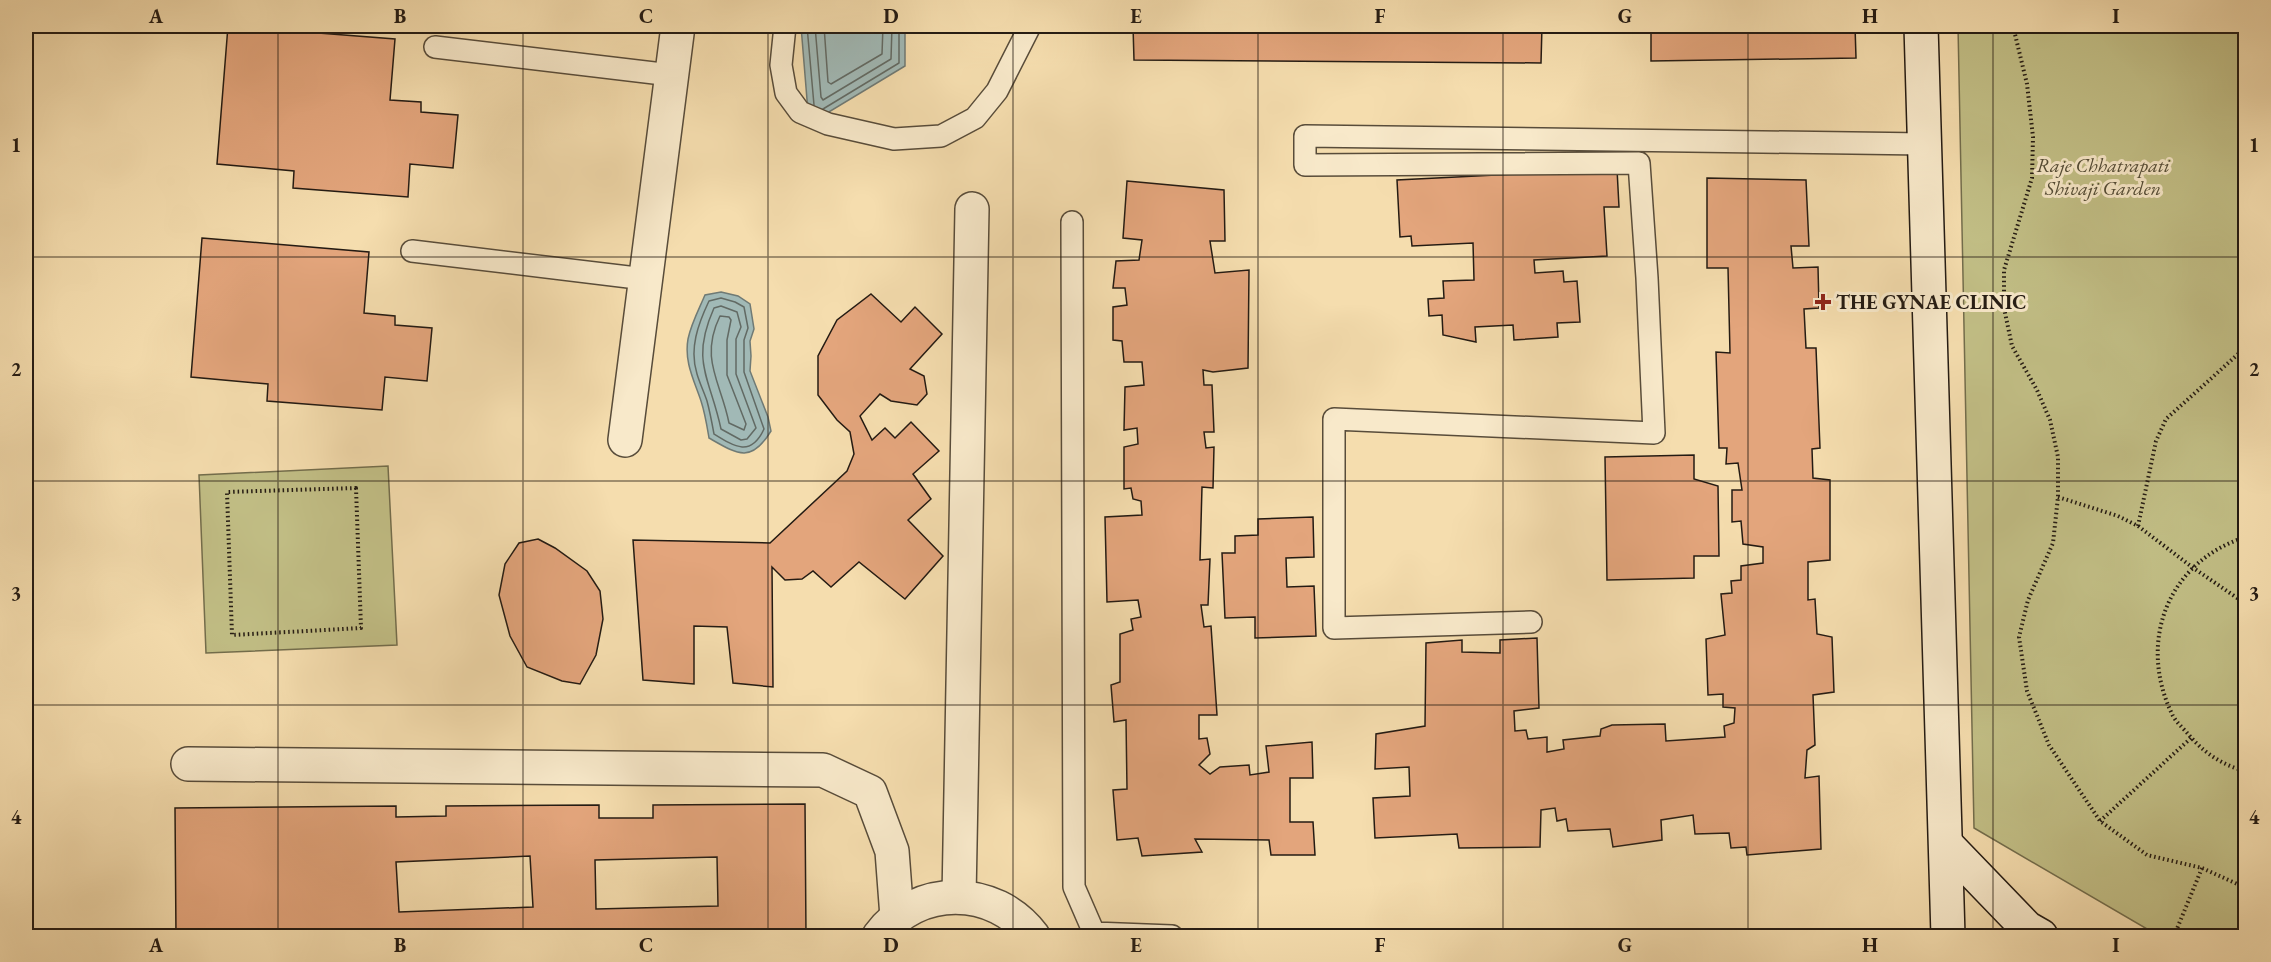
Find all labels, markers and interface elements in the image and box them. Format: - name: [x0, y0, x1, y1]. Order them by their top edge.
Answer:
- text: A: [148, 3, 164, 29]
- text: B: [394, 3, 406, 29]
- text: C: [639, 3, 653, 29]
- text: D: [883, 3, 899, 29]
- text: E: [1130, 3, 1142, 29]
- text: F: [1375, 3, 1386, 29]
- text: G: [1618, 3, 1632, 29]
- text: H: [1862, 3, 1878, 29]
- text: I: [2112, 3, 2120, 29]
- text: 1: [11, 132, 21, 158]
- text: 1: [2249, 132, 2259, 158]
- park label: Raje Chhatrapati Shivaji Garden: [2036, 152, 2171, 201]
- place label: THE GYNAE CLINIC: [1836, 289, 2026, 315]
- marker: THE GYNAE CLINIC: [1814, 293, 1832, 311]
- text: 2: [11, 356, 22, 382]
- text: 2: [2249, 356, 2260, 382]
- text: 3: [11, 580, 21, 606]
- text: 3: [2249, 580, 2259, 606]
- text: 4: [11, 804, 22, 830]
- text: 4: [2249, 804, 2260, 830]
- text: A: [148, 932, 164, 958]
- text: B: [394, 932, 406, 958]
- text: C: [639, 932, 653, 958]
- text: D: [883, 932, 899, 958]
- text: E: [1130, 932, 1142, 958]
- text: F: [1375, 932, 1386, 958]
- text: G: [1618, 932, 1632, 958]
- text: H: [1862, 932, 1878, 958]
- text: I: [2112, 932, 2120, 958]

